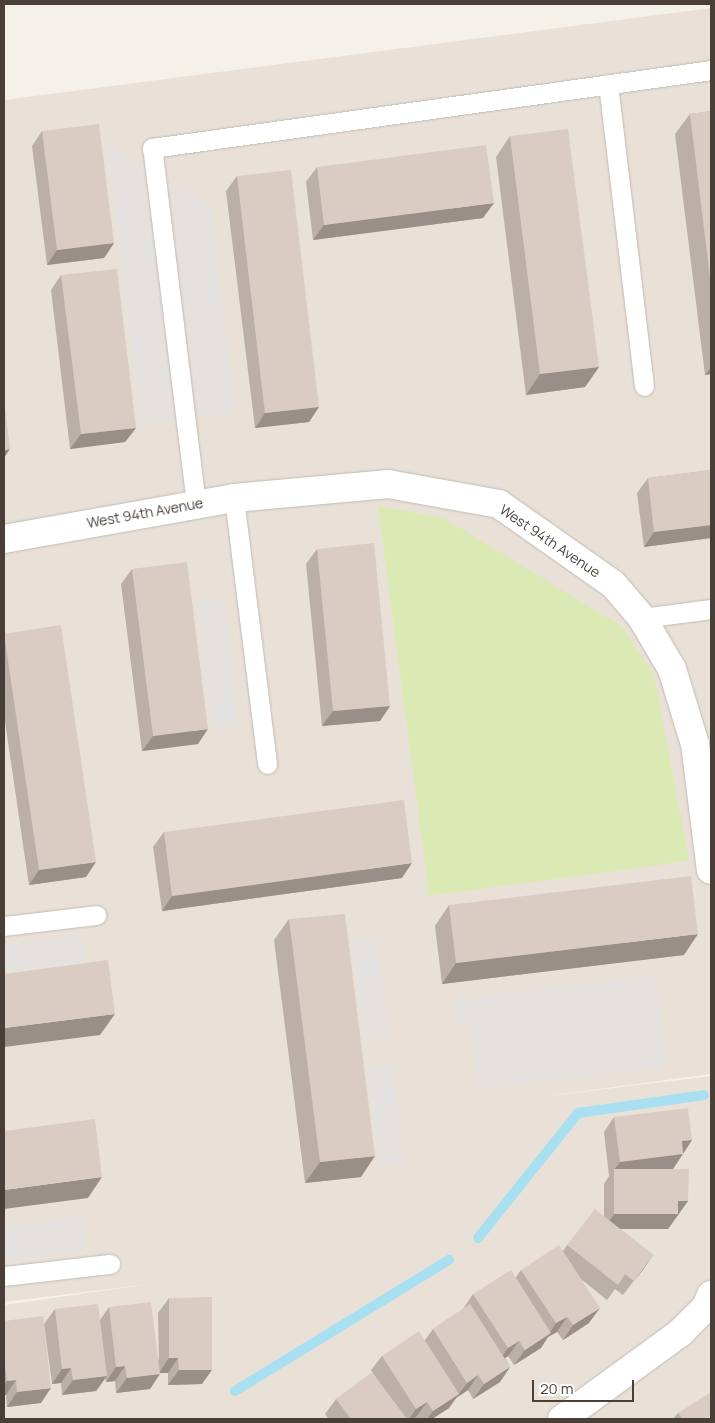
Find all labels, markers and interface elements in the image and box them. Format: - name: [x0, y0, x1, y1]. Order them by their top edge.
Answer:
- street label: West 94th Avenue: [86, 495, 204, 531]
- street label: West 94th Avenue: [496, 501, 604, 581]
- scale bar: [535, 1370, 638, 1402]
- text: 20 m: [540, 1378, 573, 1399]

